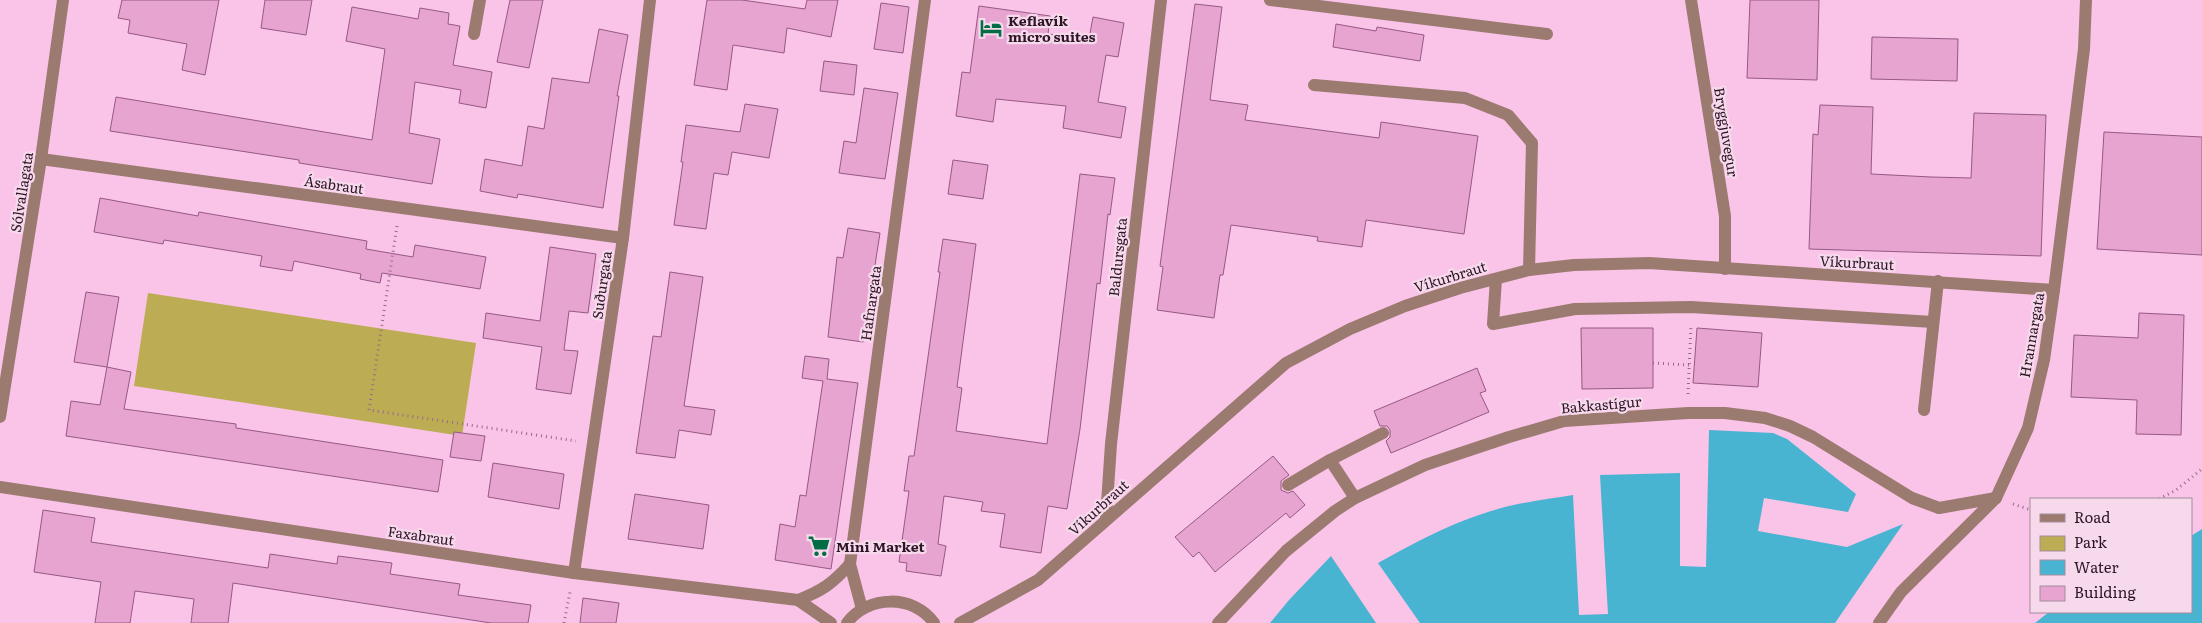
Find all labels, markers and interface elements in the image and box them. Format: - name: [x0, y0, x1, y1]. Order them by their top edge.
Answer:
- place label: Keflavík micro suites: [1008, 10, 1095, 46]
- hotel icon: Keflavík micro suites: [978, 15, 1004, 41]
- street label: Bryggjuvegur: [1710, 86, 1744, 179]
- street label: Sólvallagata: [5, 150, 37, 234]
- street label: Ásabraut: [303, 170, 365, 198]
- street label: Baldursgata: [1103, 216, 1131, 298]
- street label: Suðurgata: [586, 249, 616, 320]
- street label: Víkurbraut: [1819, 250, 1895, 274]
- street label: Víkurbraut: [1411, 255, 1489, 296]
- street label: Hafnargata: [855, 264, 885, 342]
- street label: Hrannargata: [2014, 290, 2048, 379]
- street label: Bakkastígur: [1560, 390, 1643, 417]
- street label: Víkurbraut: [1064, 474, 1133, 539]
- legend: [2030, 498, 2192, 613]
- text: Road: [2074, 505, 2110, 528]
- street label: Faxabraut: [386, 520, 456, 550]
- text: Park: [2074, 530, 2108, 553]
- supermarket icon: Mini Market: [806, 533, 832, 559]
- place label: Mini Market: [836, 536, 925, 556]
- text: Water: [2074, 555, 2119, 578]
- text: Building: [2074, 580, 2136, 603]

